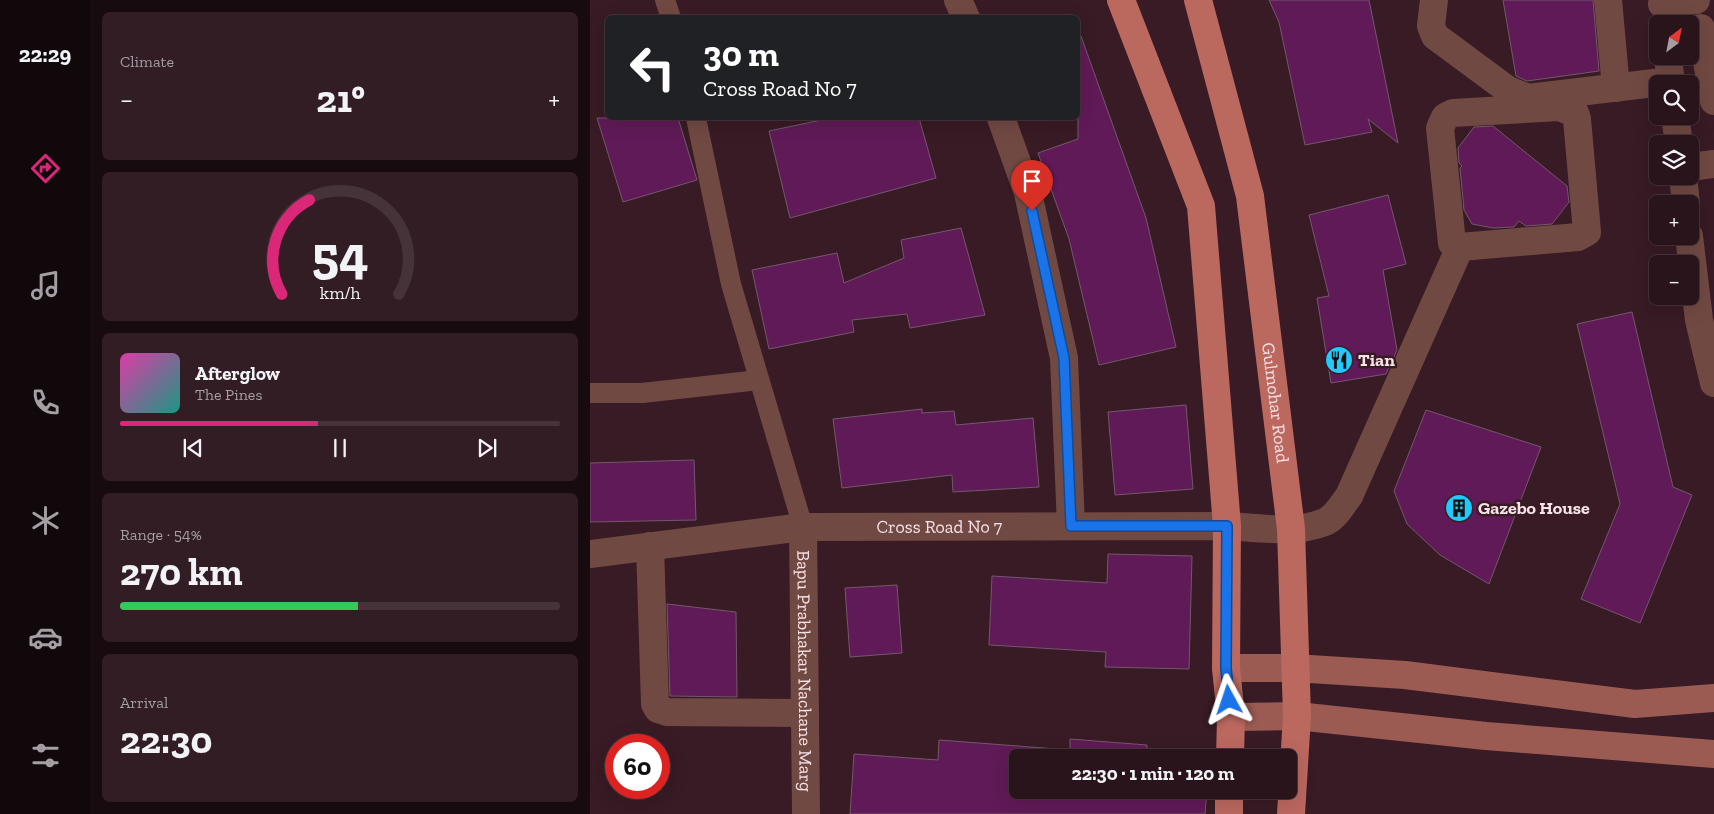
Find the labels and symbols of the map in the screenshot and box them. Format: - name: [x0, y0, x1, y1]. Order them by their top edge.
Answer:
- north arrow: [1649, 15, 1699, 65]
- pin: [1011, 160, 1053, 211]
- street label: Gulmohar Road: [1257, 341, 1294, 464]
- restaurant icon: Tian: [1324, 345, 1354, 375]
- place label: Tian: [1358, 349, 1395, 371]
- building icon: Gazebo House: [1444, 493, 1474, 523]
- place label: Gazebo House: [1478, 497, 1590, 519]
- street label: Cross Road No 7: [876, 516, 1003, 538]
- street label: Bapu Prabhakar Nachane Marg: [792, 550, 817, 792]
- position arrow: [1202, 673, 1254, 725]
- speed limit sign: 60: [605, 734, 670, 799]

